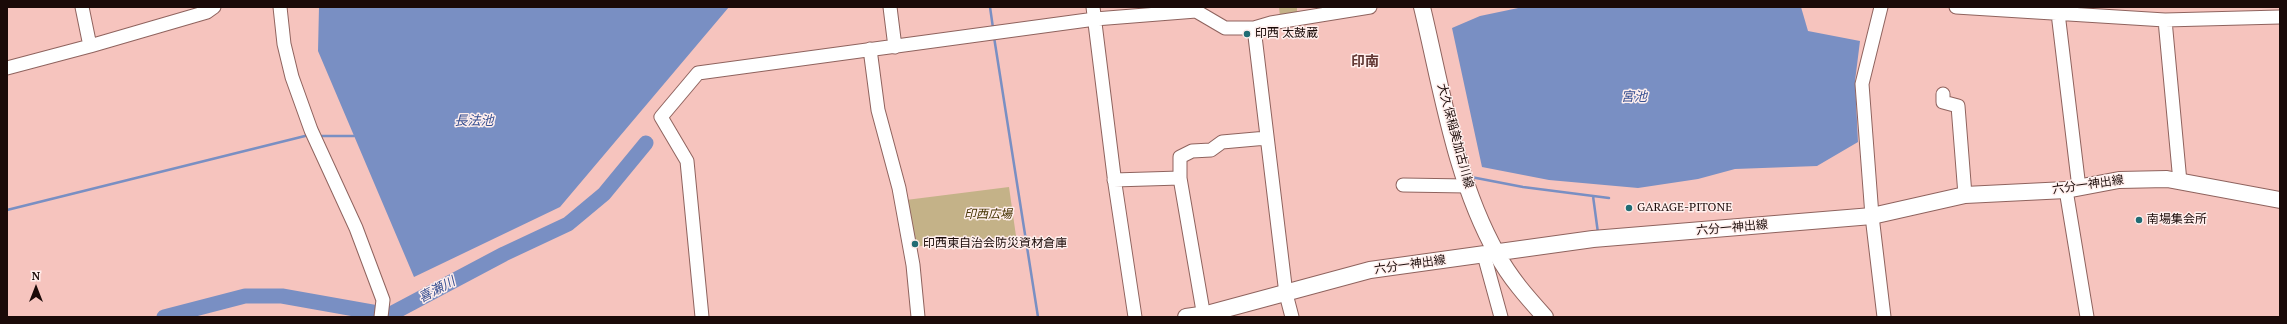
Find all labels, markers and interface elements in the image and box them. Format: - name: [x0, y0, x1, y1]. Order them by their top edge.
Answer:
- place label: 印西 太鼓蔵: [1255, 27, 1318, 41]
- marker: 印西 太鼓蔵: [1242, 29, 1252, 39]
- district label: 印南: [1351, 54, 1379, 70]
- street label: 大久保稲美加古川線: [1434, 82, 1476, 190]
- water label: 宮池: [1621, 89, 1647, 105]
- water label: 長法池: [455, 113, 493, 129]
- street label: 六分一神出線: [2051, 173, 2125, 197]
- place label: GARAGE-PITONE: [1637, 201, 1732, 215]
- marker: GARAGE-PITONE: [1624, 203, 1634, 213]
- park label: 印西広場: [964, 208, 1012, 222]
- place label: 南場集会所: [2147, 213, 2207, 227]
- marker: 南場集会所: [2134, 215, 2144, 225]
- street label: 六分一神出線: [1696, 218, 1768, 238]
- place label: 印西東自治会防災資材倉庫: [923, 237, 1067, 251]
- marker: 印西東自治会防災資材倉庫: [910, 239, 920, 249]
- street label: 六分一神出線: [1373, 253, 1447, 277]
- north arrow: [16, 268, 56, 308]
- text: N: [32, 269, 40, 283]
- water label: 喜瀬川: [416, 274, 458, 306]

